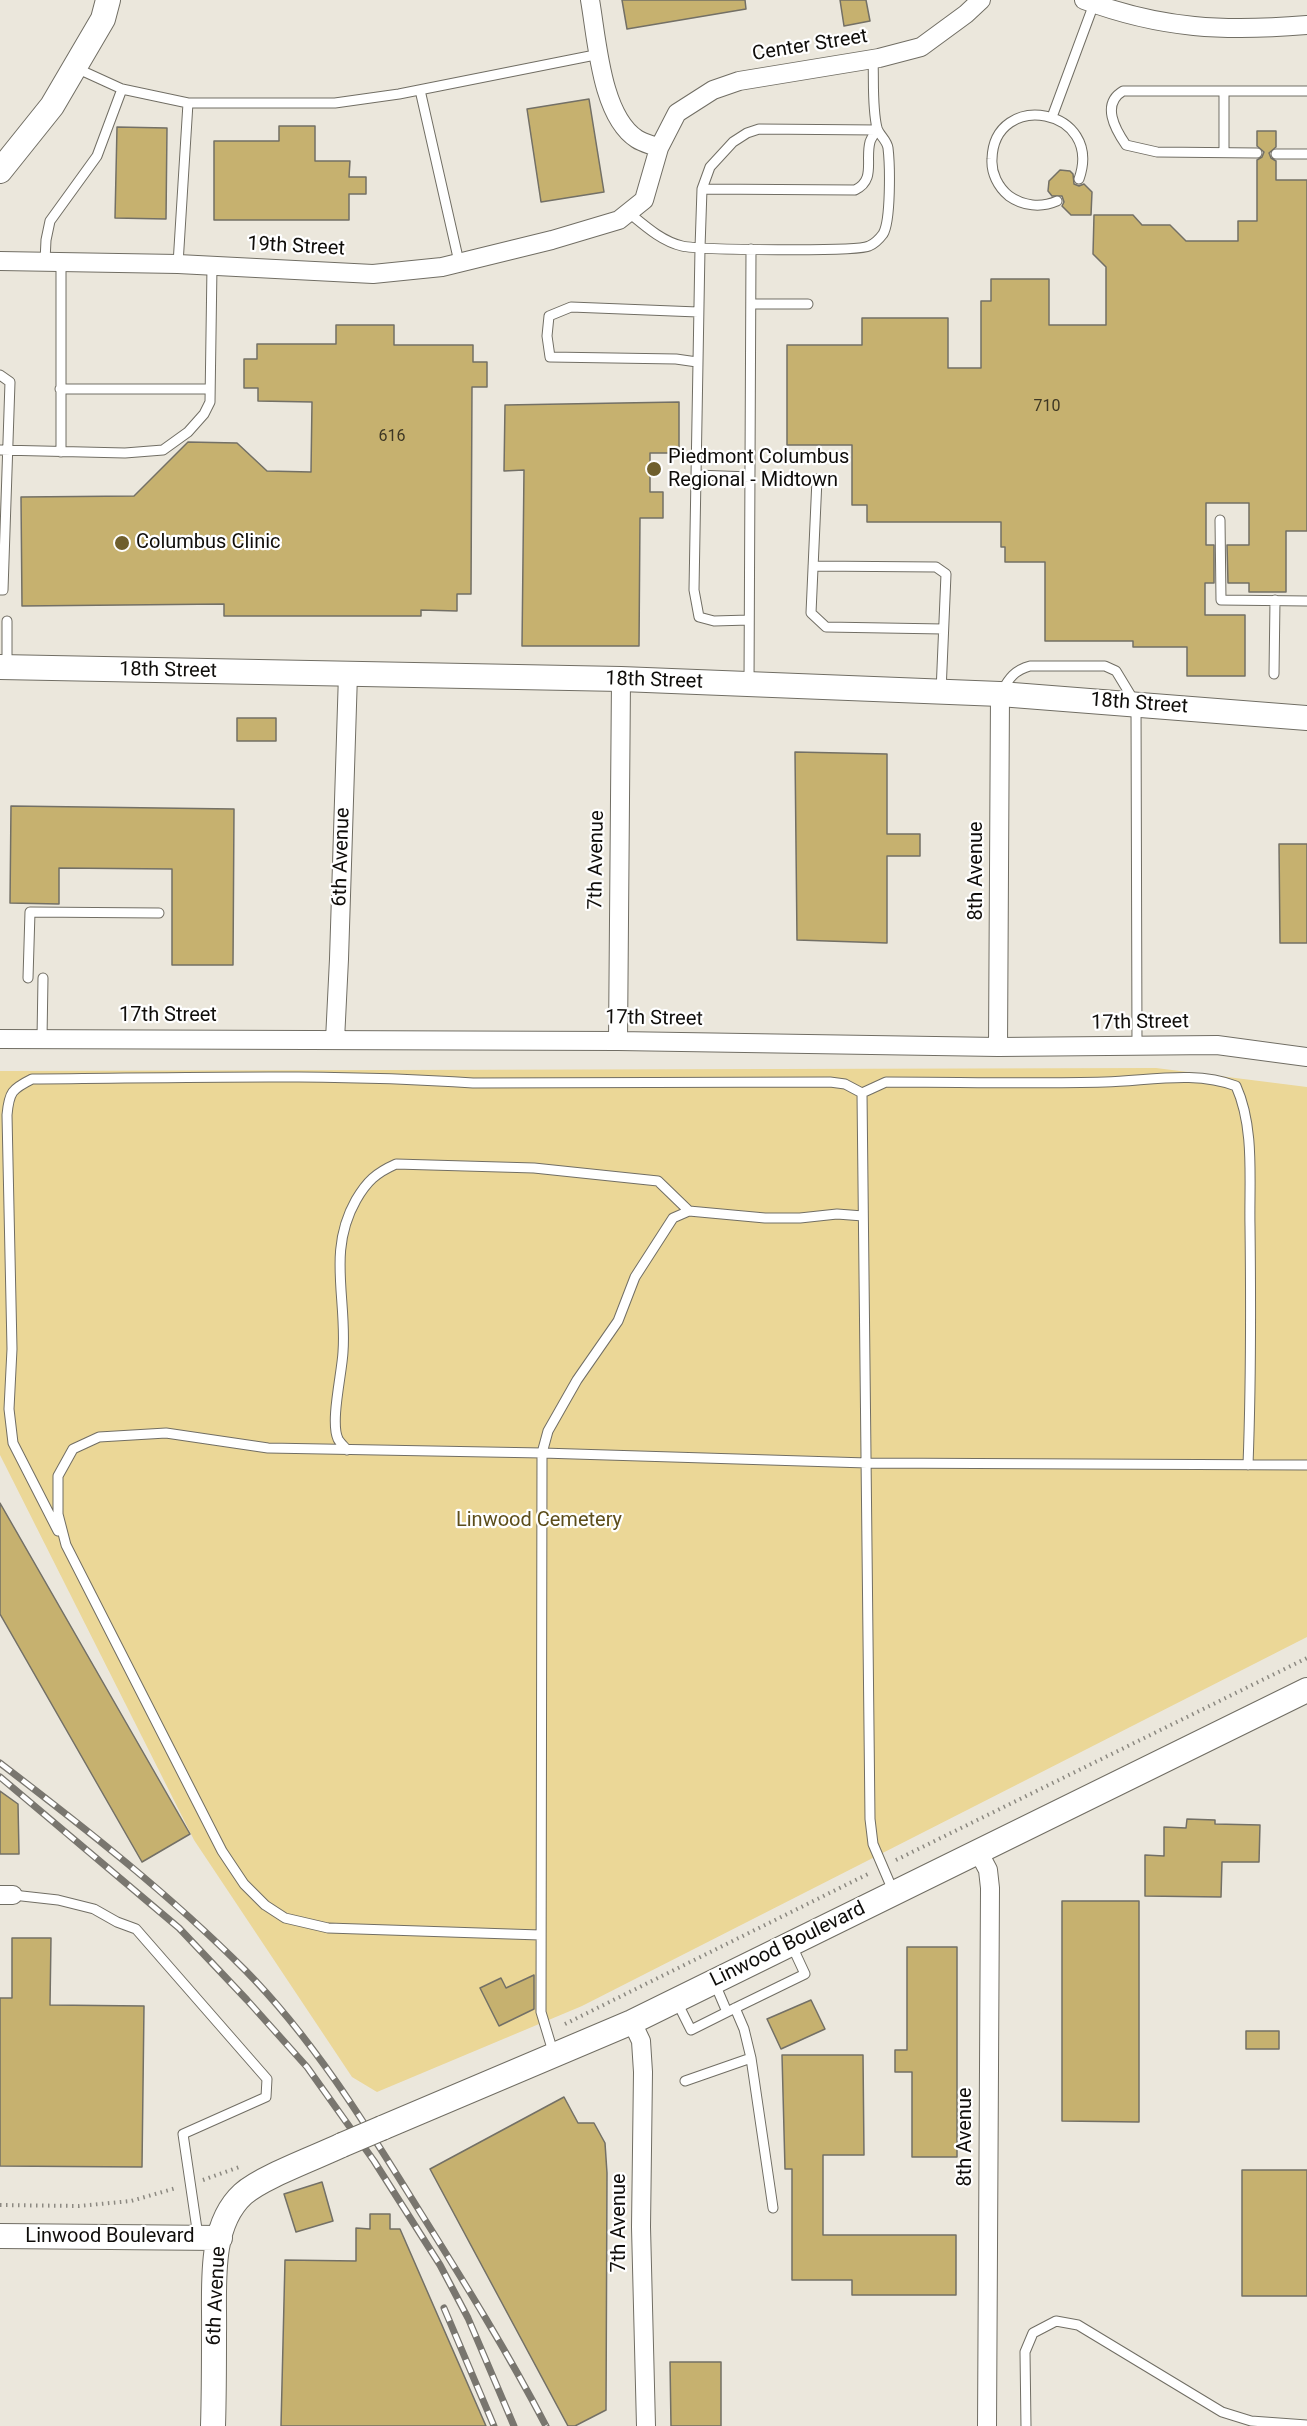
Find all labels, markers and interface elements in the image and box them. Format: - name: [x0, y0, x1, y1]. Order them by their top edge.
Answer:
- street label: Center Street: [751, 25, 869, 67]
- street label: 19th Street: [247, 232, 345, 262]
- house number: 710: [1034, 397, 1060, 417]
- house number: 616: [379, 427, 405, 447]
- place label: Piedmont Columbus Regional - Midtown: [668, 446, 849, 493]
- marker: Piedmont Columbus Regional - Midtown: [645, 460, 663, 478]
- place label: Columbus Clinic: [136, 531, 281, 555]
- marker: Columbus Clinic: [113, 534, 131, 552]
- street label: 18th Street: [119, 658, 217, 684]
- street label: 18th Street: [605, 667, 703, 695]
- street label: 18th Street: [1089, 689, 1189, 719]
- street label: 6th Avenue: [328, 807, 356, 907]
- street label: 7th Avenue: [584, 810, 610, 910]
- street label: 8th Avenue: [965, 821, 989, 921]
- street label: 17th Street: [119, 1004, 217, 1028]
- street label: 17th Street: [605, 1006, 703, 1032]
- street label: 17th Street: [1091, 1010, 1189, 1036]
- park label: Linwood Cemetery: [456, 1509, 622, 1533]
- street label: Linwood Boulevard: [707, 1897, 869, 1993]
- street label: 8th Avenue: [954, 2087, 978, 2187]
- street label: 7th Avenue: [608, 2173, 632, 2273]
- street label: Linwood Boulevard: [25, 2225, 195, 2249]
- street label: 6th Avenue: [202, 2246, 232, 2346]

